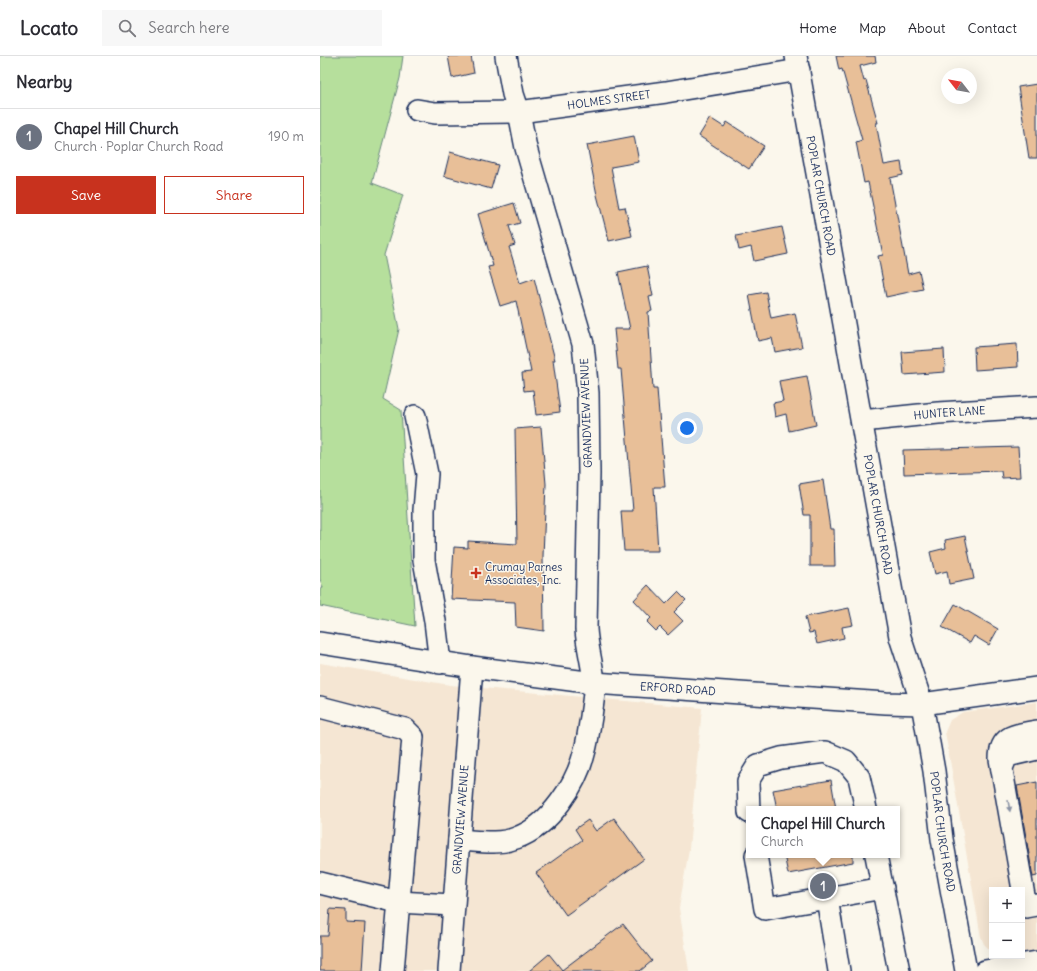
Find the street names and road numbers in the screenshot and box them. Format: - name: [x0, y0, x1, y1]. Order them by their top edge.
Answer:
- street label: HOLMES STREET: [566, 87, 652, 112]
- street label: POPLAR CHURCH ROAD: [803, 135, 839, 257]
- street label: GRANDVIEW AVENUE: [577, 358, 595, 468]
- street label: HUNTER LANE: [913, 403, 986, 423]
- street label: POPLAR CHURCH ROAD: [860, 453, 896, 576]
- street label: ERFORD ROAD: [640, 679, 716, 698]
- street label: GRANDVIEW AVENUE: [449, 764, 472, 875]
- street label: POPLAR CHURCH ROAD: [927, 770, 959, 893]

